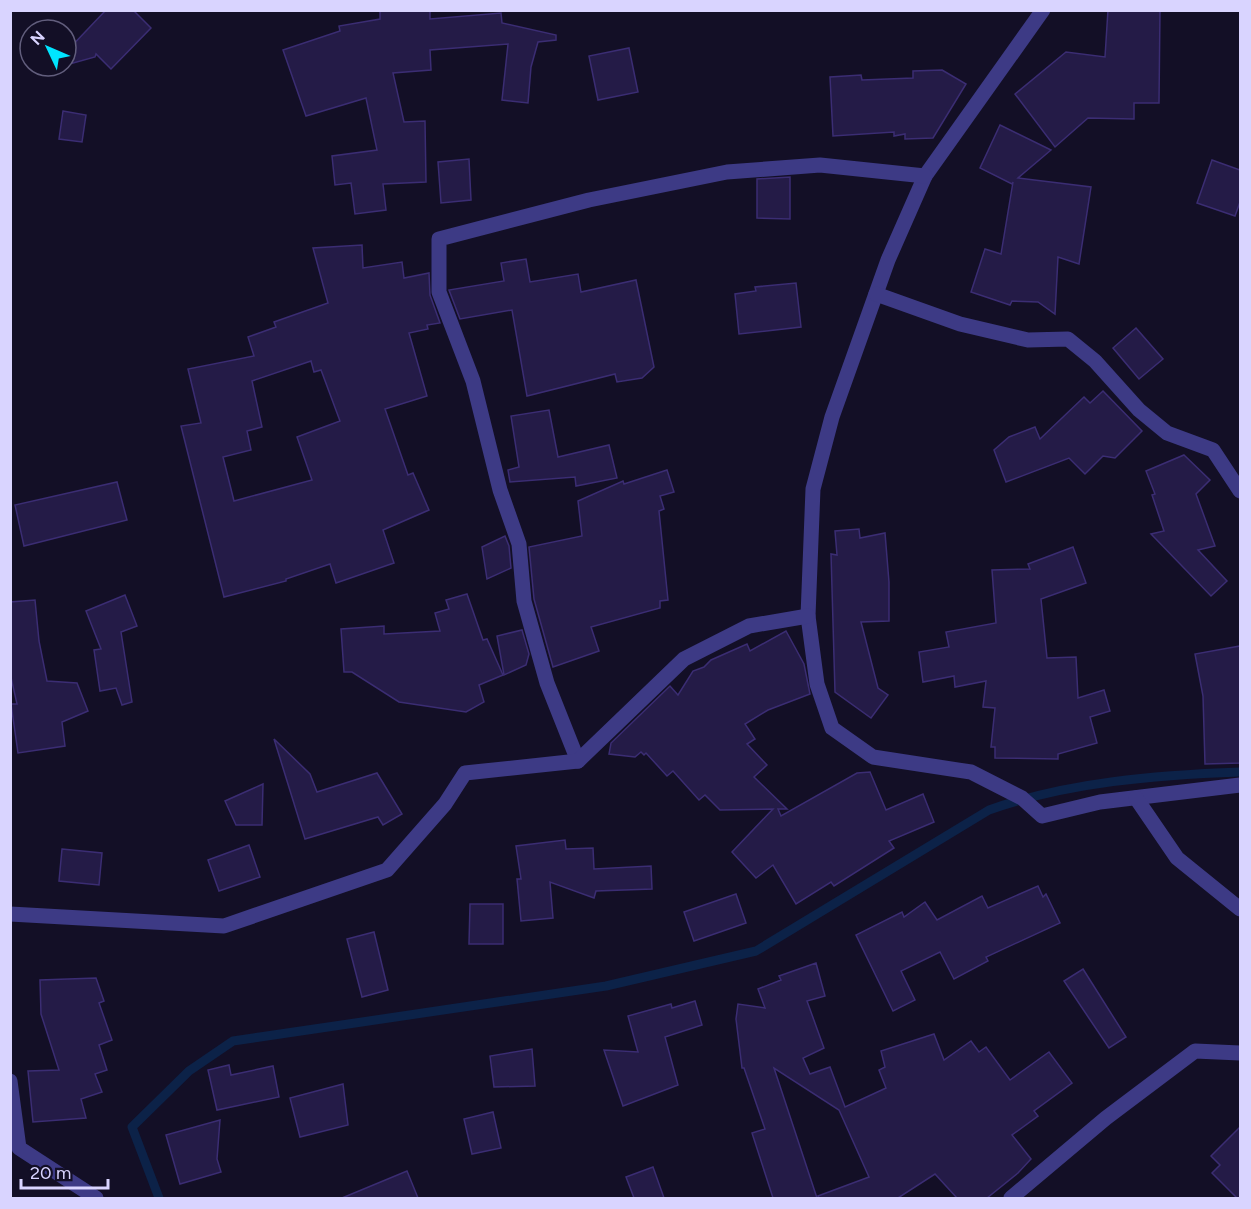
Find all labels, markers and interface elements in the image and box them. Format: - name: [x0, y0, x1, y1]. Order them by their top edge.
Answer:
- north arrow: [18, 18, 78, 78]
- text: N: [26, 27, 49, 49]
- scale bar: [21, 1152, 108, 1190]
- text: 20 m: [30, 1162, 71, 1184]

